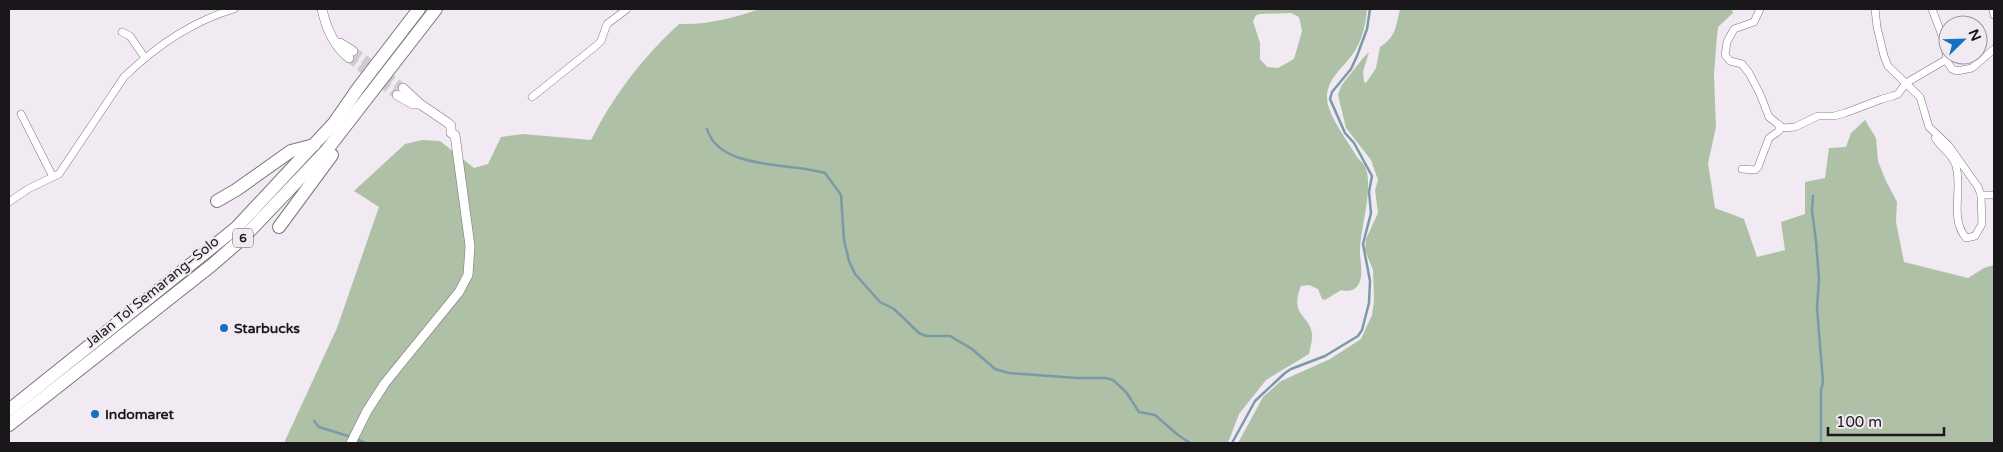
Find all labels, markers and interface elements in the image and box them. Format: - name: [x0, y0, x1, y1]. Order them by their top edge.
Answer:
- north arrow: [1938, 15, 1988, 65]
- text: N: [1964, 27, 1985, 44]
- road number: 6: [233, 228, 253, 248]
- street label: Jalan Tol Semarang–Solo: [82, 233, 222, 351]
- place label: Starbucks: [234, 320, 300, 337]
- marker: Starbucks: [218, 322, 230, 334]
- scale bar: [1828, 404, 1944, 436]
- place label: Indomaret: [105, 406, 175, 423]
- marker: Indomaret: [89, 408, 101, 420]
- text: 100 m: [1836, 413, 1882, 431]

